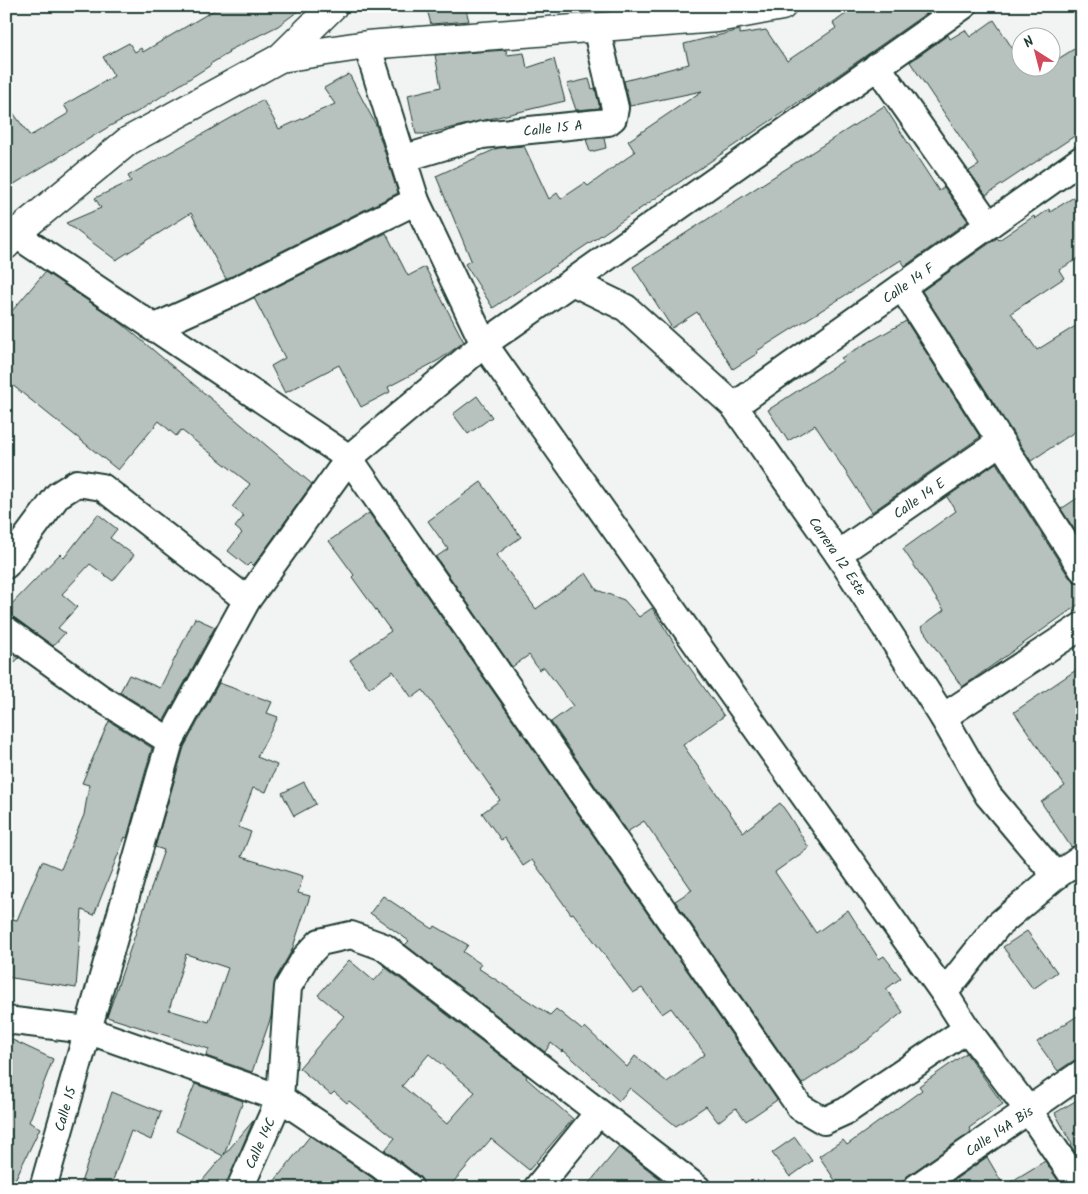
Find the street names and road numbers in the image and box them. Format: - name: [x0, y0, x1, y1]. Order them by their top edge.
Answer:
- street label: Calle 15 A: [522, 115, 584, 143]
- street label: Calle 14 F: [878, 257, 940, 310]
- street label: Calle 14 E: [889, 472, 951, 525]
- street label: Carrera 12 Este: [803, 513, 872, 601]
- street label: Calle 15: [49, 1083, 83, 1134]
- street label: Calle 14A Bis: [961, 1101, 1038, 1163]
- street label: Calle 14C: [240, 1114, 282, 1173]

